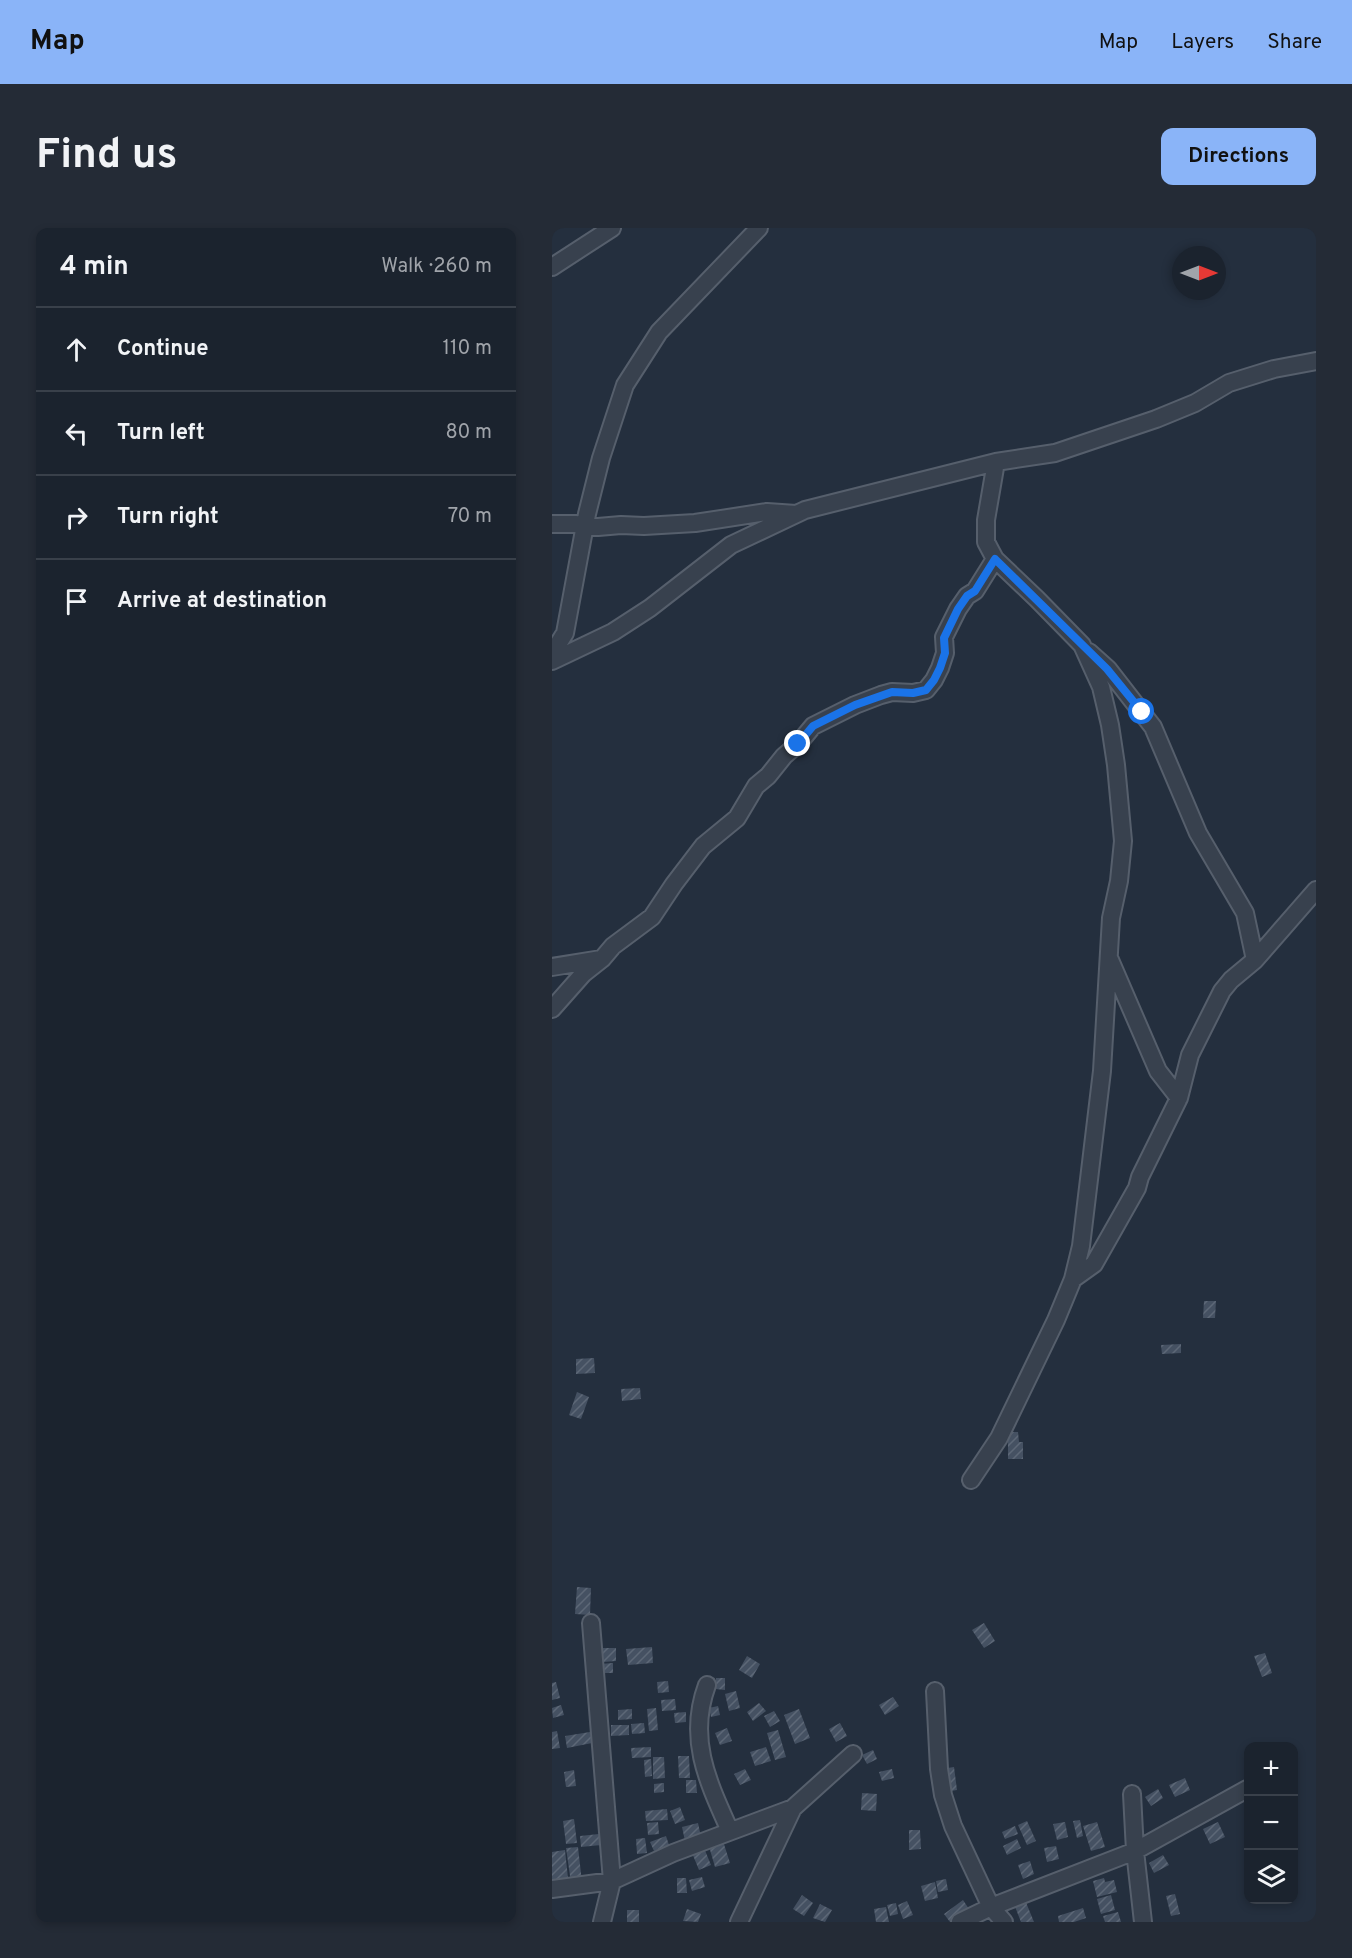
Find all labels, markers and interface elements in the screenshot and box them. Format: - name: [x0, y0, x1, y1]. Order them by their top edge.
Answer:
- text: Map: [30, 24, 85, 60]
- text: Map: [1099, 29, 1138, 56]
- text: Layers: [1171, 29, 1234, 56]
- text: Share: [1267, 29, 1322, 56]
- button: Directions: [1161, 128, 1316, 185]
- text: Find us: [36, 130, 177, 183]
- north arrow: [1172, 246, 1226, 300]
- text: 4 min: [60, 251, 129, 284]
- text: Walk · 260 m: [381, 254, 492, 280]
- icon: ahead: [60, 333, 93, 366]
- text: Continue: [117, 336, 208, 363]
- text: 110 m: [443, 336, 492, 362]
- icon: left: [60, 417, 93, 450]
- text: Turn left: [117, 420, 205, 447]
- text: 80 m: [446, 420, 492, 446]
- icon: right: [60, 501, 93, 534]
- text: Turn right: [117, 504, 219, 531]
- text: 70 m: [448, 504, 492, 530]
- icon: arrive: [60, 585, 93, 618]
- text: Arrive at destination: [117, 588, 327, 615]
- route start: [1128, 698, 1154, 724]
- route end: [784, 730, 810, 756]
- map controls: [1244, 1742, 1298, 1904]
- button: +: [1244, 1742, 1298, 1796]
- button: −: [1244, 1796, 1298, 1850]
- button: layers: [1244, 1850, 1298, 1904]

